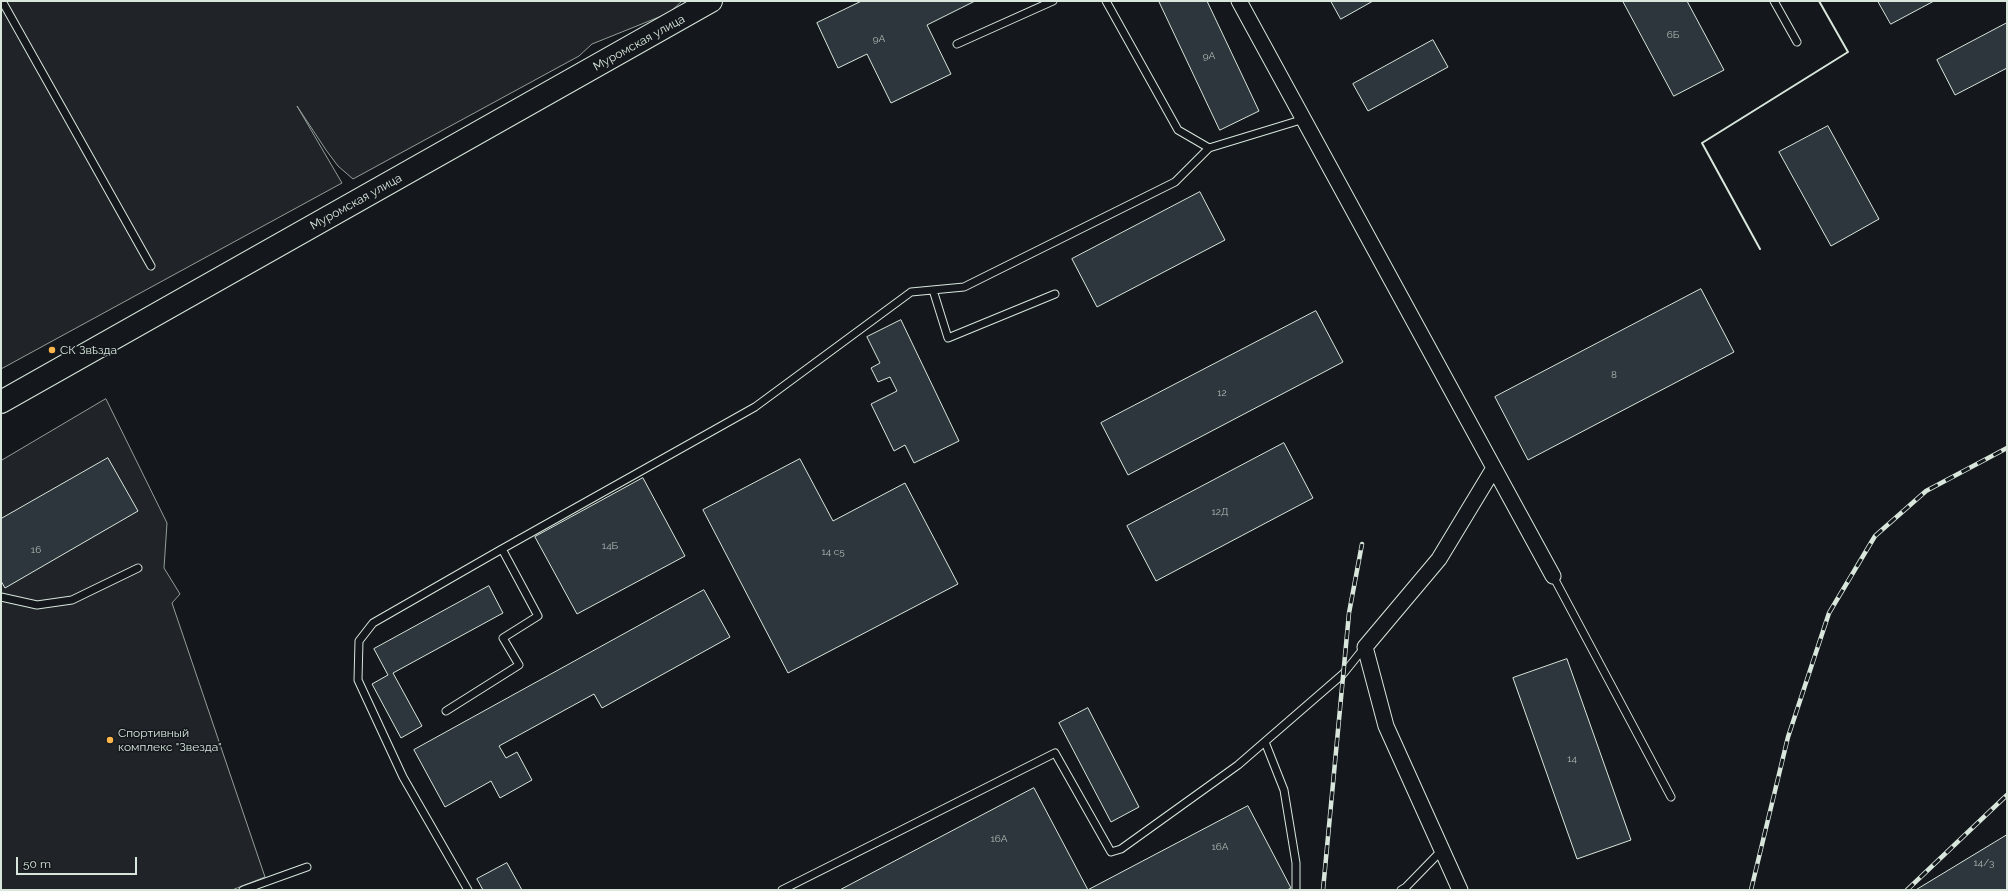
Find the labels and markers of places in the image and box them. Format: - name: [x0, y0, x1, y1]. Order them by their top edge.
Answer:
- place label: СК Звѣзда: [60, 343, 117, 357]
- marker: СК Звѣзда: [47, 345, 57, 355]
- place label: Спортивный комплекс "Звезда": [118, 726, 222, 754]
- marker: Спортивный комплекс "Звезда": [105, 735, 115, 745]

